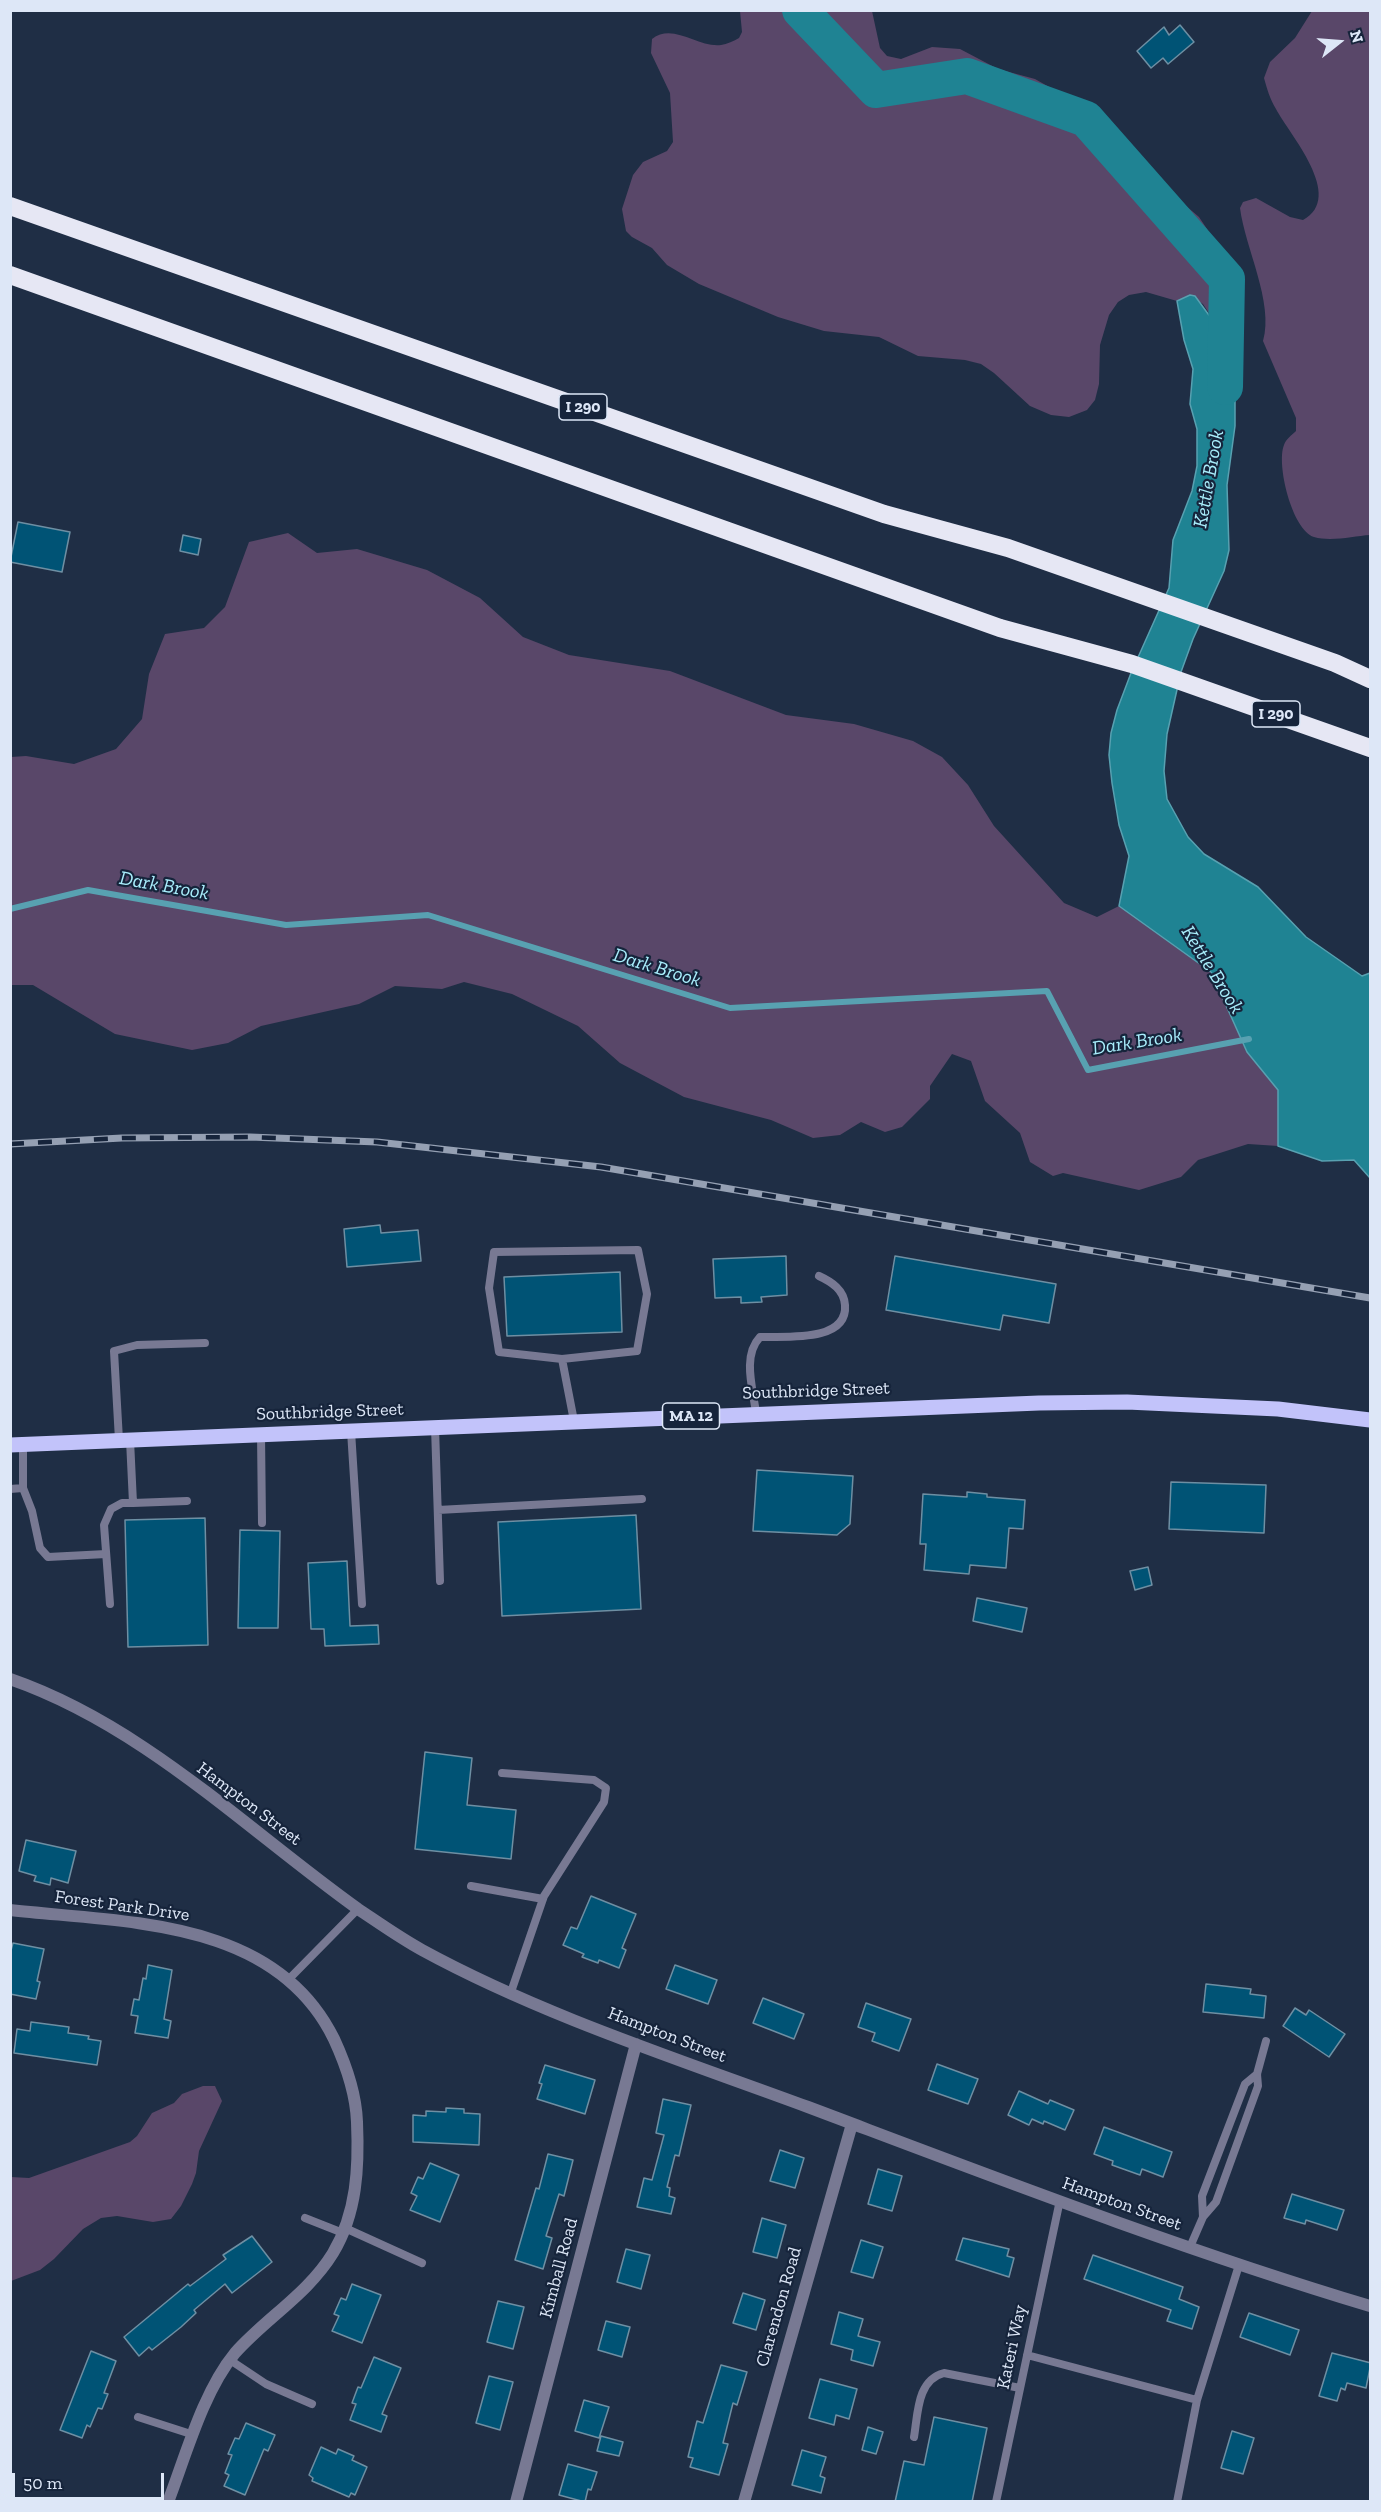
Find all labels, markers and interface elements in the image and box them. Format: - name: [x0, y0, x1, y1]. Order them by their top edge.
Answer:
- north arrow: [1309, 12, 1369, 72]
- text: N: [1346, 28, 1368, 45]
- road number: I 290: [559, 394, 607, 420]
- water label: Kettle Brook: [1189, 428, 1229, 530]
- road number: I 290: [1252, 701, 1300, 727]
- water label: Dark Brook: [117, 866, 211, 906]
- water label: Kettle Brook: [1176, 922, 1248, 1018]
- water label: Dark Brook: [610, 943, 704, 993]
- water label: Dark Brook: [1090, 1023, 1184, 1061]
- street label: Southbridge Street: [742, 1378, 890, 1404]
- street label: Southbridge Street: [256, 1399, 404, 1425]
- road number: MA 12: [662, 1403, 720, 1429]
- street label: Hampton Street: [192, 1758, 306, 1850]
- street label: Forest Park Drive: [53, 1886, 191, 1926]
- street label: Hampton Street: [605, 2002, 729, 2068]
- street label: Hampton Street: [1059, 2172, 1185, 2236]
- street label: Kimball Road: [535, 2216, 583, 2320]
- street label: Clarendon Road: [752, 2245, 806, 2369]
- street label: Kateri Way: [993, 2303, 1031, 2391]
- scale bar: [15, 2461, 166, 2499]
- text: 50 m: [23, 2472, 62, 2494]

